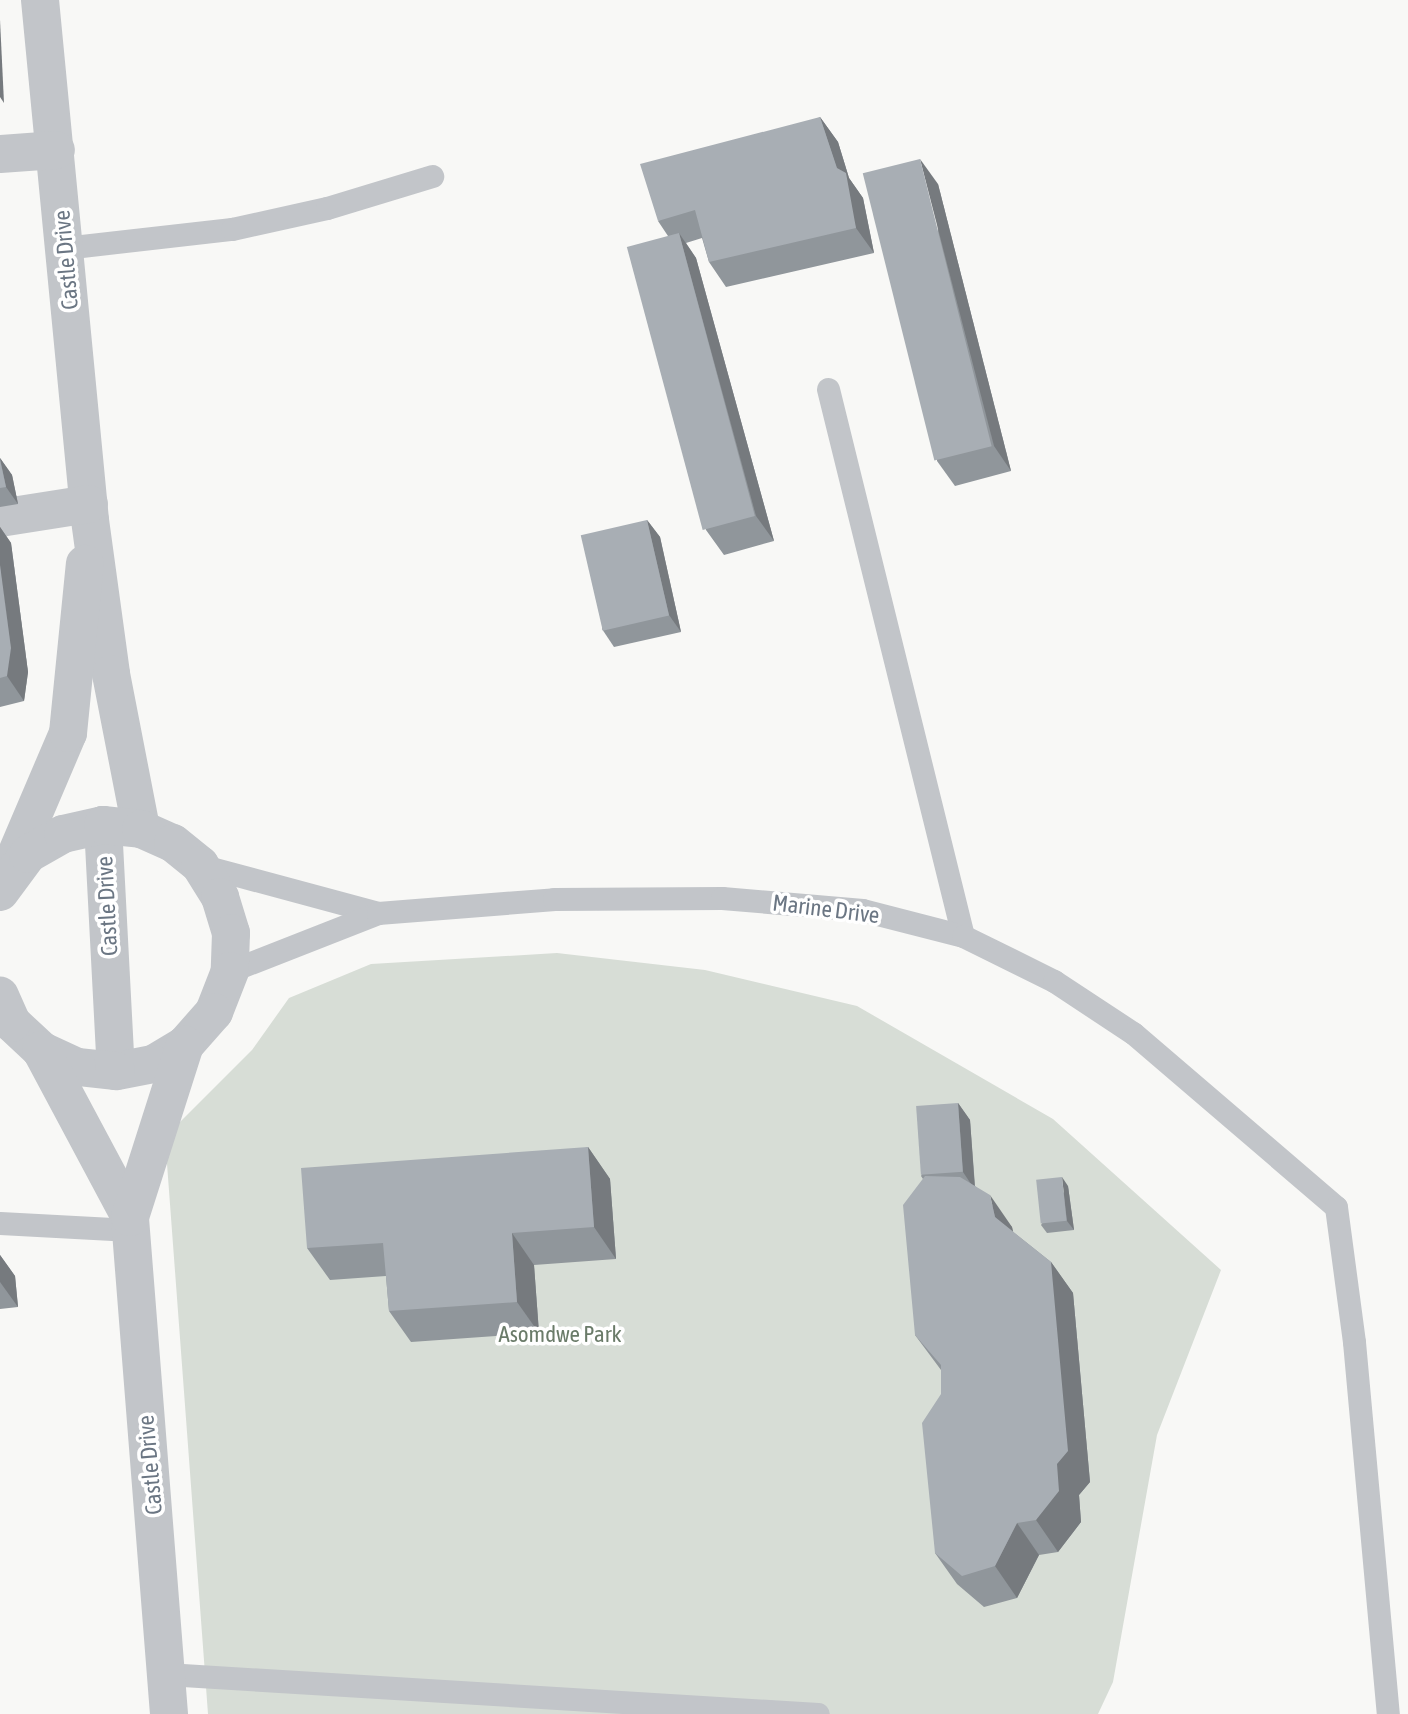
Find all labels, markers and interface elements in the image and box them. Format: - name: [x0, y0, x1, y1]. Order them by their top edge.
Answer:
- street label: Castle Drive: [48, 209, 84, 311]
- street label: Castle Drive: [91, 855, 123, 957]
- street label: Marine Drive: [771, 889, 881, 929]
- park label: Asomdwe Park: [498, 1320, 622, 1348]
- street label: Castle Drive: [132, 1414, 168, 1516]

